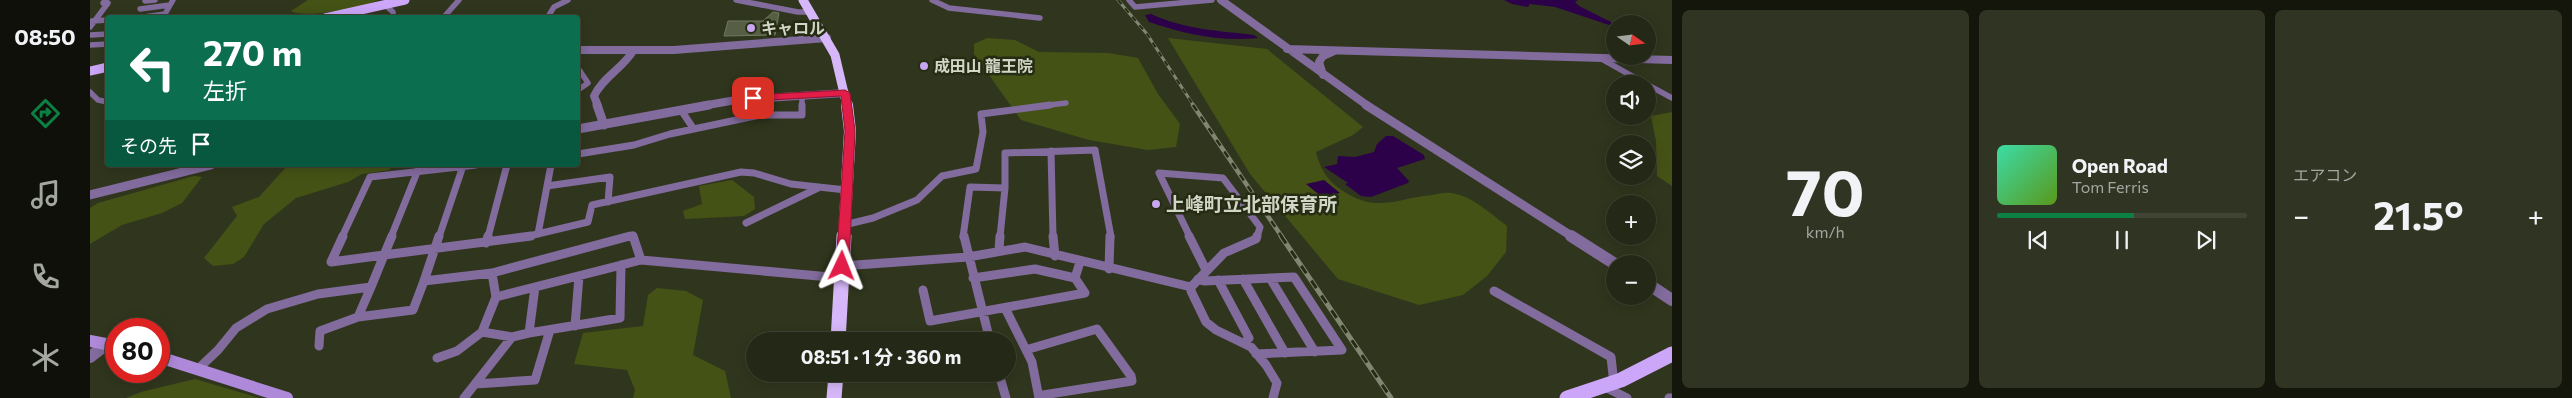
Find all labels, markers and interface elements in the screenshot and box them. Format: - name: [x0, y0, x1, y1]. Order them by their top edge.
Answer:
- north arrow: [1606, 15, 1656, 65]
- map controls: [1606, 15, 1656, 305]
- place label: キャロル: [761, 18, 825, 37]
- marker: キャロル: [745, 22, 757, 34]
- text: 08:50: [14, 23, 76, 50]
- text: 270 m: [203, 30, 302, 73]
- icon: left: [120, 35, 185, 100]
- place label: 成田山 龍王院: [934, 56, 1033, 75]
- marker: 成田山 龍王院: [918, 60, 930, 72]
- button: sound: [1606, 75, 1656, 125]
- text: 左折: [203, 77, 247, 104]
- pin: [732, 77, 774, 119]
- icon: arrive: [739, 84, 767, 112]
- icon: directions: [28, 96, 63, 131]
- icon: arrive: [187, 130, 215, 158]
- text: その先: [120, 134, 177, 157]
- button: layers: [1606, 135, 1656, 185]
- text: 70: [1786, 150, 1865, 229]
- text: Open Road: [2072, 154, 2168, 177]
- text: エアコン: [2293, 165, 2357, 184]
- icon: music: [28, 177, 63, 212]
- text: Tom Ferris: [2072, 177, 2149, 196]
- text: 21.5°: [2373, 191, 2464, 238]
- place label: 上峰町立北部保育所: [1166, 192, 1337, 215]
- button: +: [1606, 195, 1656, 245]
- marker: 上峰町立北部保育所: [1150, 198, 1162, 210]
- text: −: [2293, 198, 2309, 232]
- text: +: [2528, 198, 2544, 232]
- text: km/h: [1806, 222, 1845, 241]
- icon: previous: [2024, 226, 2052, 254]
- icon: pause: [2108, 226, 2136, 254]
- icon: next: [2192, 226, 2220, 254]
- position arrow: [815, 239, 867, 291]
- button: −: [1606, 255, 1656, 305]
- icon: phone: [28, 259, 63, 294]
- speed limit sign: 80: [105, 318, 170, 383]
- icon: climate: [28, 340, 63, 375]
- text: 08:51 · 1 分 · 360 m: [801, 345, 961, 368]

